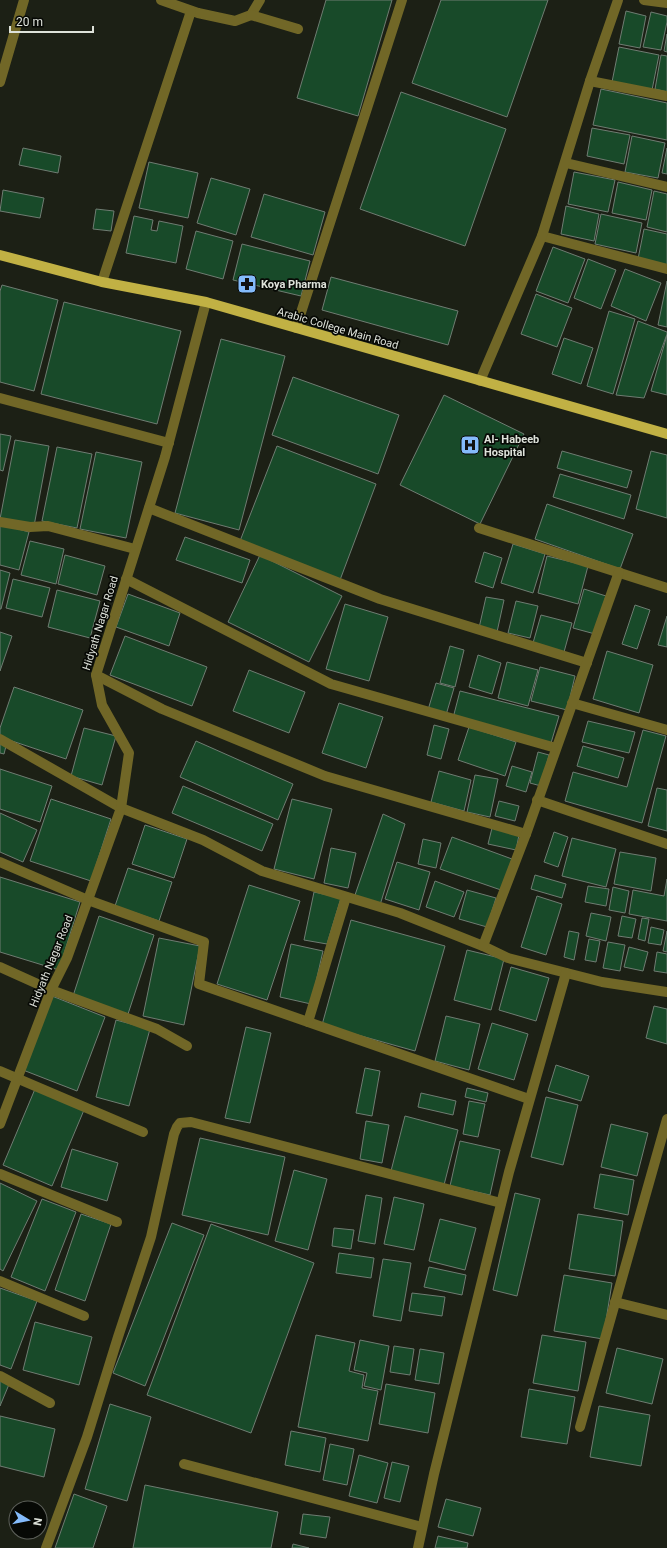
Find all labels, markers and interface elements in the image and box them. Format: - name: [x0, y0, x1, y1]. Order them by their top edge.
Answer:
- scale bar: [10, 8, 93, 34]
- text: 20 m: [16, 15, 43, 29]
- pharmacy icon: Koya Pharma: [236, 273, 258, 295]
- place label: Koya Pharma: [261, 278, 327, 291]
- street label: Arabic College Main Road: [276, 305, 400, 352]
- place label: Al- Habeeb Hospital: [484, 433, 539, 459]
- hospital icon: Al- Habeeb Hospital: [459, 434, 481, 456]
- street label: Hidyath Nagar Road: [80, 574, 121, 672]
- street label: Hidyath Nagar Road: [27, 913, 76, 1009]
- north arrow: [8, 1500, 48, 1540]
- text: N: [30, 1517, 44, 1527]

